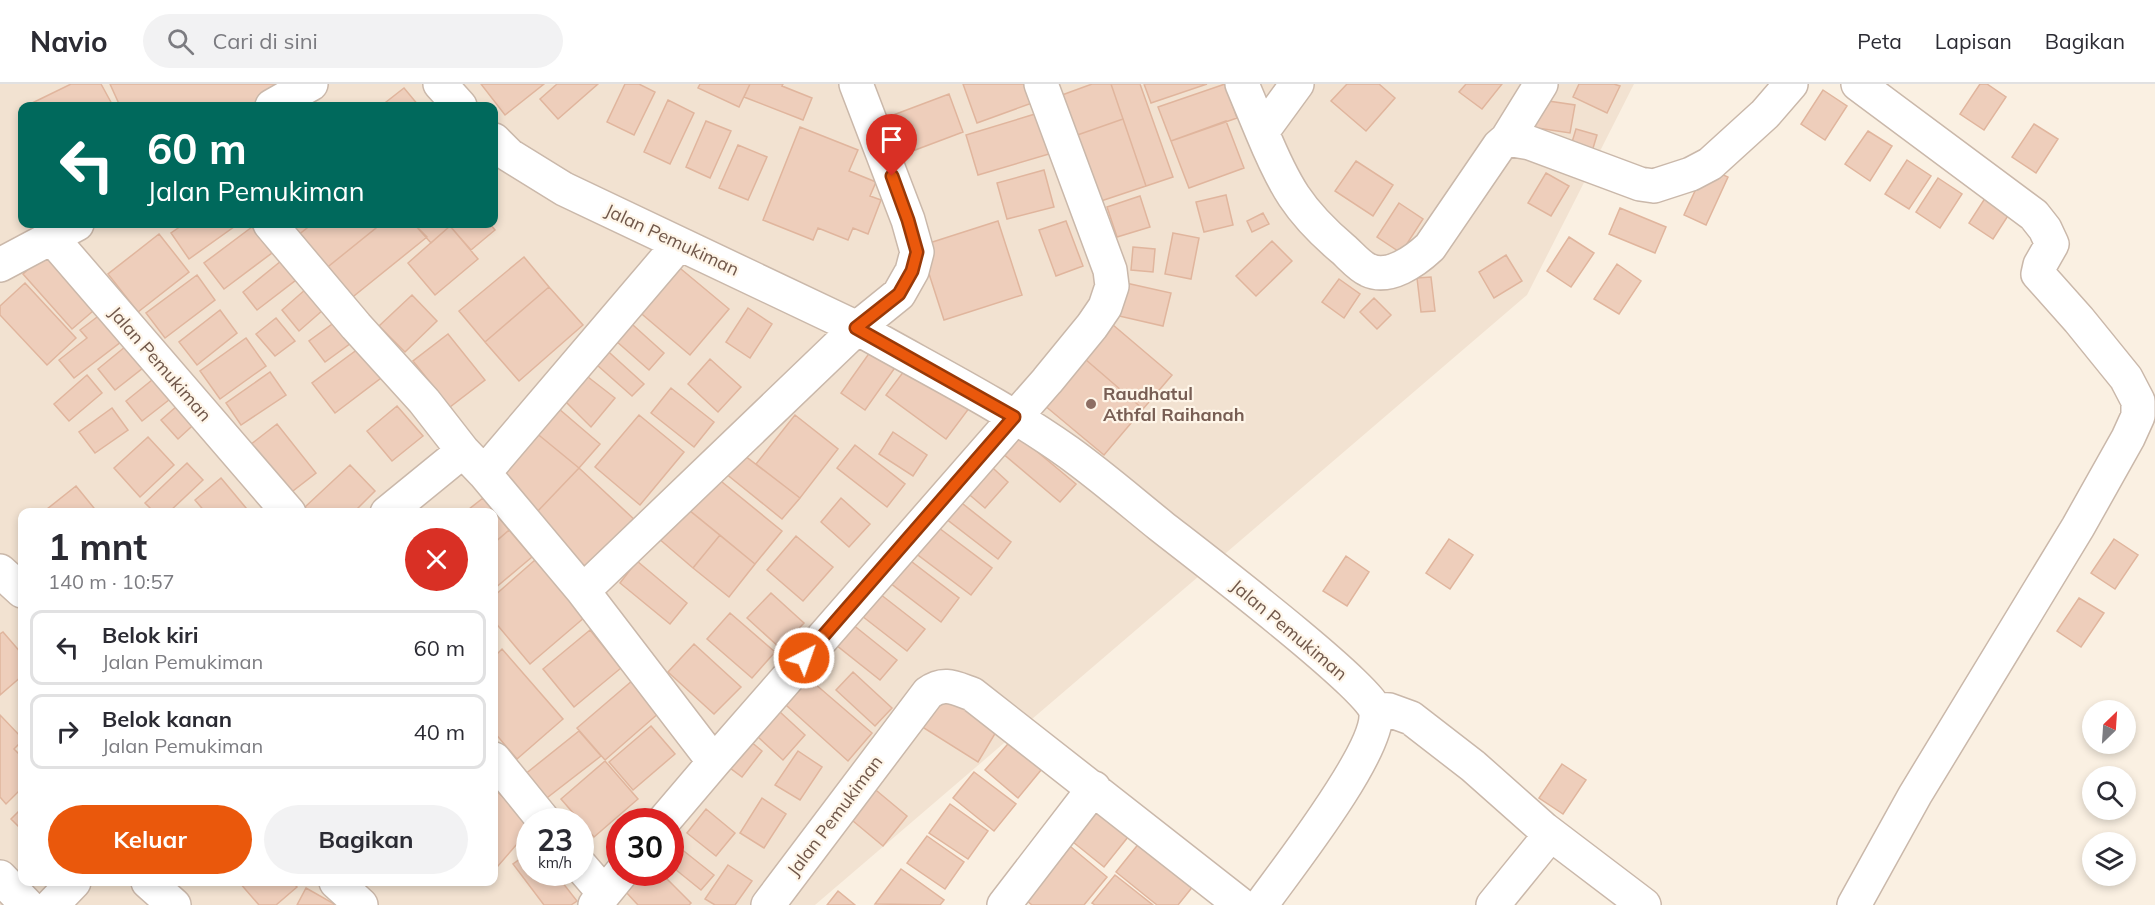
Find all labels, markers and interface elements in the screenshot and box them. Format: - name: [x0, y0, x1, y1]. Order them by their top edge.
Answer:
- search box: [143, 14, 563, 68]
- text: Navio: [30, 24, 107, 59]
- icon: search: [164, 25, 197, 58]
- text: Cari di sini: [212, 27, 318, 55]
- text: Peta: [1857, 28, 1902, 54]
- text: Lapisan: [1935, 28, 2012, 54]
- text: Bagikan: [2045, 28, 2125, 54]
- pin: [866, 114, 917, 176]
- text: 60 m: [147, 122, 247, 175]
- icon: arrive: [875, 123, 908, 156]
- icon: left: [48, 126, 126, 204]
- text: Jalan Pemukiman: [147, 174, 365, 208]
- street label: Jalan Pemukiman: [602, 198, 743, 281]
- street label: Jalan Pemukiman: [104, 301, 217, 426]
- place label: Raudhatul Athfal Raihanah: [1103, 382, 1245, 426]
- marker: Raudhatul Athfal Raihanah: [1084, 397, 1098, 411]
- text: 1 mnt: [48, 524, 147, 569]
- button: close: [405, 528, 468, 591]
- text: 140 m · 10:57: [48, 569, 174, 594]
- street label: Jalan Pemukiman: [1226, 574, 1352, 685]
- text: Belok kiri: [102, 621, 198, 649]
- position arrow: [772, 626, 836, 690]
- icon: left: [51, 631, 84, 664]
- text: 60 m: [414, 634, 465, 662]
- text: Jalan Pemukiman: [102, 649, 263, 674]
- north arrow: [2082, 700, 2136, 754]
- map controls: [2082, 700, 2136, 886]
- text: Belok kanan: [102, 705, 232, 733]
- icon: right: [51, 715, 84, 748]
- text: 40 m: [414, 718, 465, 746]
- text: Jalan Pemukiman: [102, 733, 263, 758]
- street label: Jalan Pemukiman: [782, 751, 887, 881]
- button: search: [2082, 766, 2136, 820]
- button: Keluar: [48, 805, 252, 874]
- button: Bagikan: [264, 805, 468, 874]
- speed limit sign: 30: [606, 808, 684, 886]
- text: 23: [537, 821, 573, 859]
- button: layers: [2082, 832, 2136, 886]
- text: km/h: [538, 853, 572, 872]

